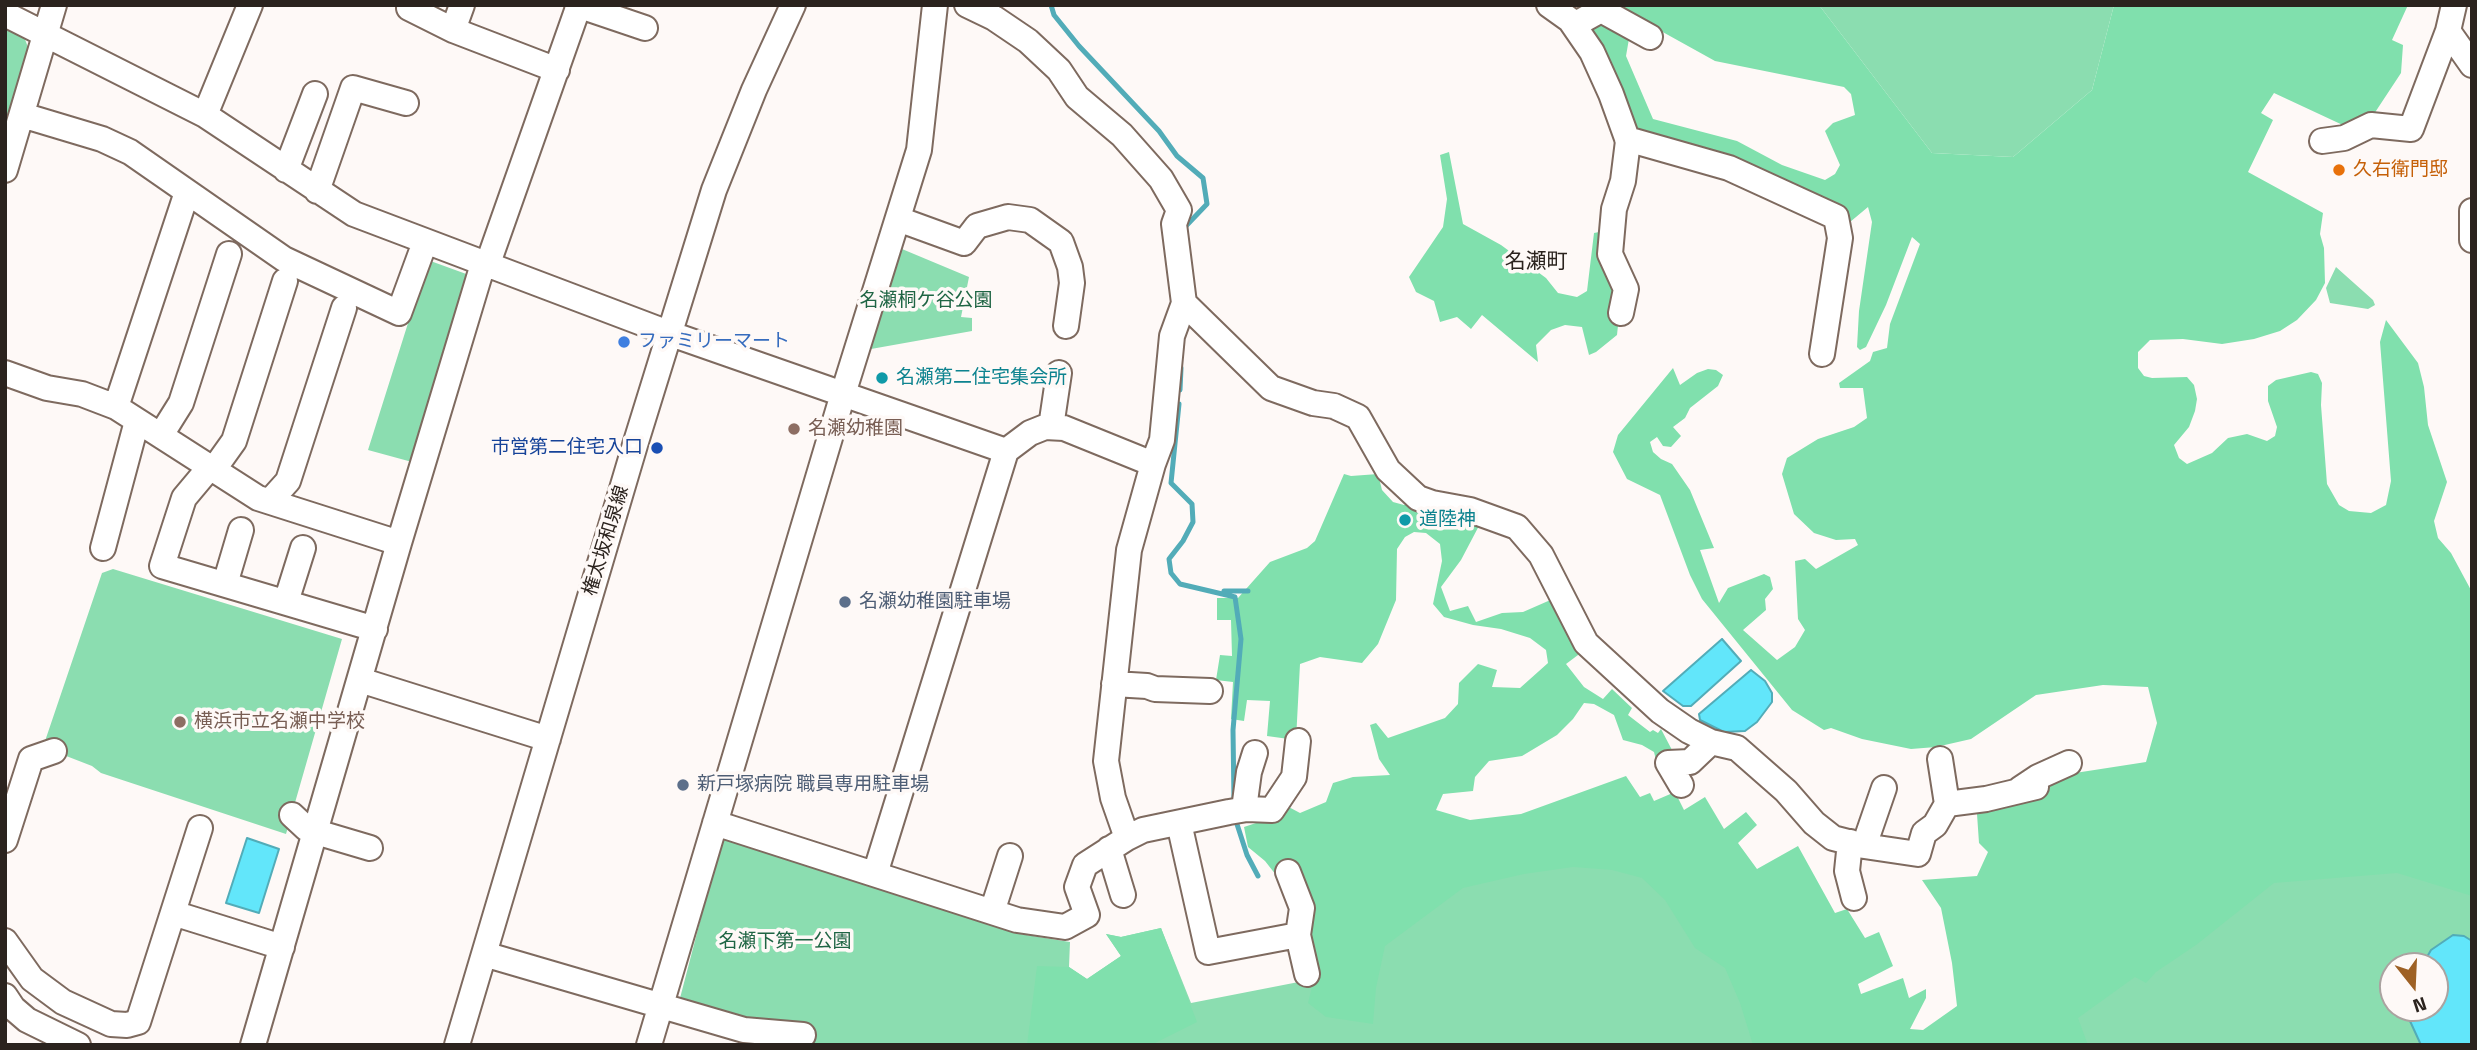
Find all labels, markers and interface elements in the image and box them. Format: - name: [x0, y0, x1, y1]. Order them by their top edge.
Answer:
- place label: 久右衛門邸: [2353, 159, 2448, 181]
- marker: 久右衛門邸: [2331, 162, 2347, 178]
- district label: 名瀬町: [1505, 250, 1567, 276]
- park label: 名瀬桐ケ谷公園: [860, 290, 992, 312]
- place label: ファミリーマート: [638, 331, 790, 353]
- marker: ファミリーマート: [616, 334, 632, 350]
- place label: 名瀬第二住宅集会所: [896, 367, 1067, 389]
- marker: 名瀬第二住宅集会所: [874, 370, 890, 386]
- place label: 名瀬幼稚園: [808, 418, 903, 440]
- marker: 名瀬幼稚園: [786, 421, 802, 437]
- place label: 市営第二住宅入口: [491, 437, 643, 459]
- marker: 市営第二住宅入口: [649, 440, 665, 456]
- street label: 権太坂和泉線: [579, 483, 635, 599]
- place label: 道陸神: [1419, 509, 1476, 531]
- marker: 道陸神: [1397, 512, 1413, 528]
- place label: 名瀬幼稚園駐車場: [859, 591, 1011, 613]
- marker: 名瀬幼稚園駐車場: [837, 594, 853, 610]
- place label: 横浜市立名瀬中学校: [194, 711, 365, 733]
- marker: 横浜市立名瀬中学校: [172, 714, 188, 730]
- place label: 新戸塚病院 職員専用駐車場: [697, 774, 929, 796]
- marker: 新戸塚病院 職員専用駐車場: [675, 777, 691, 793]
- park label: 名瀬下第一公園: [719, 931, 851, 953]
- north arrow: [2379, 952, 2449, 1022]
- text: N: [2409, 990, 2431, 1021]

